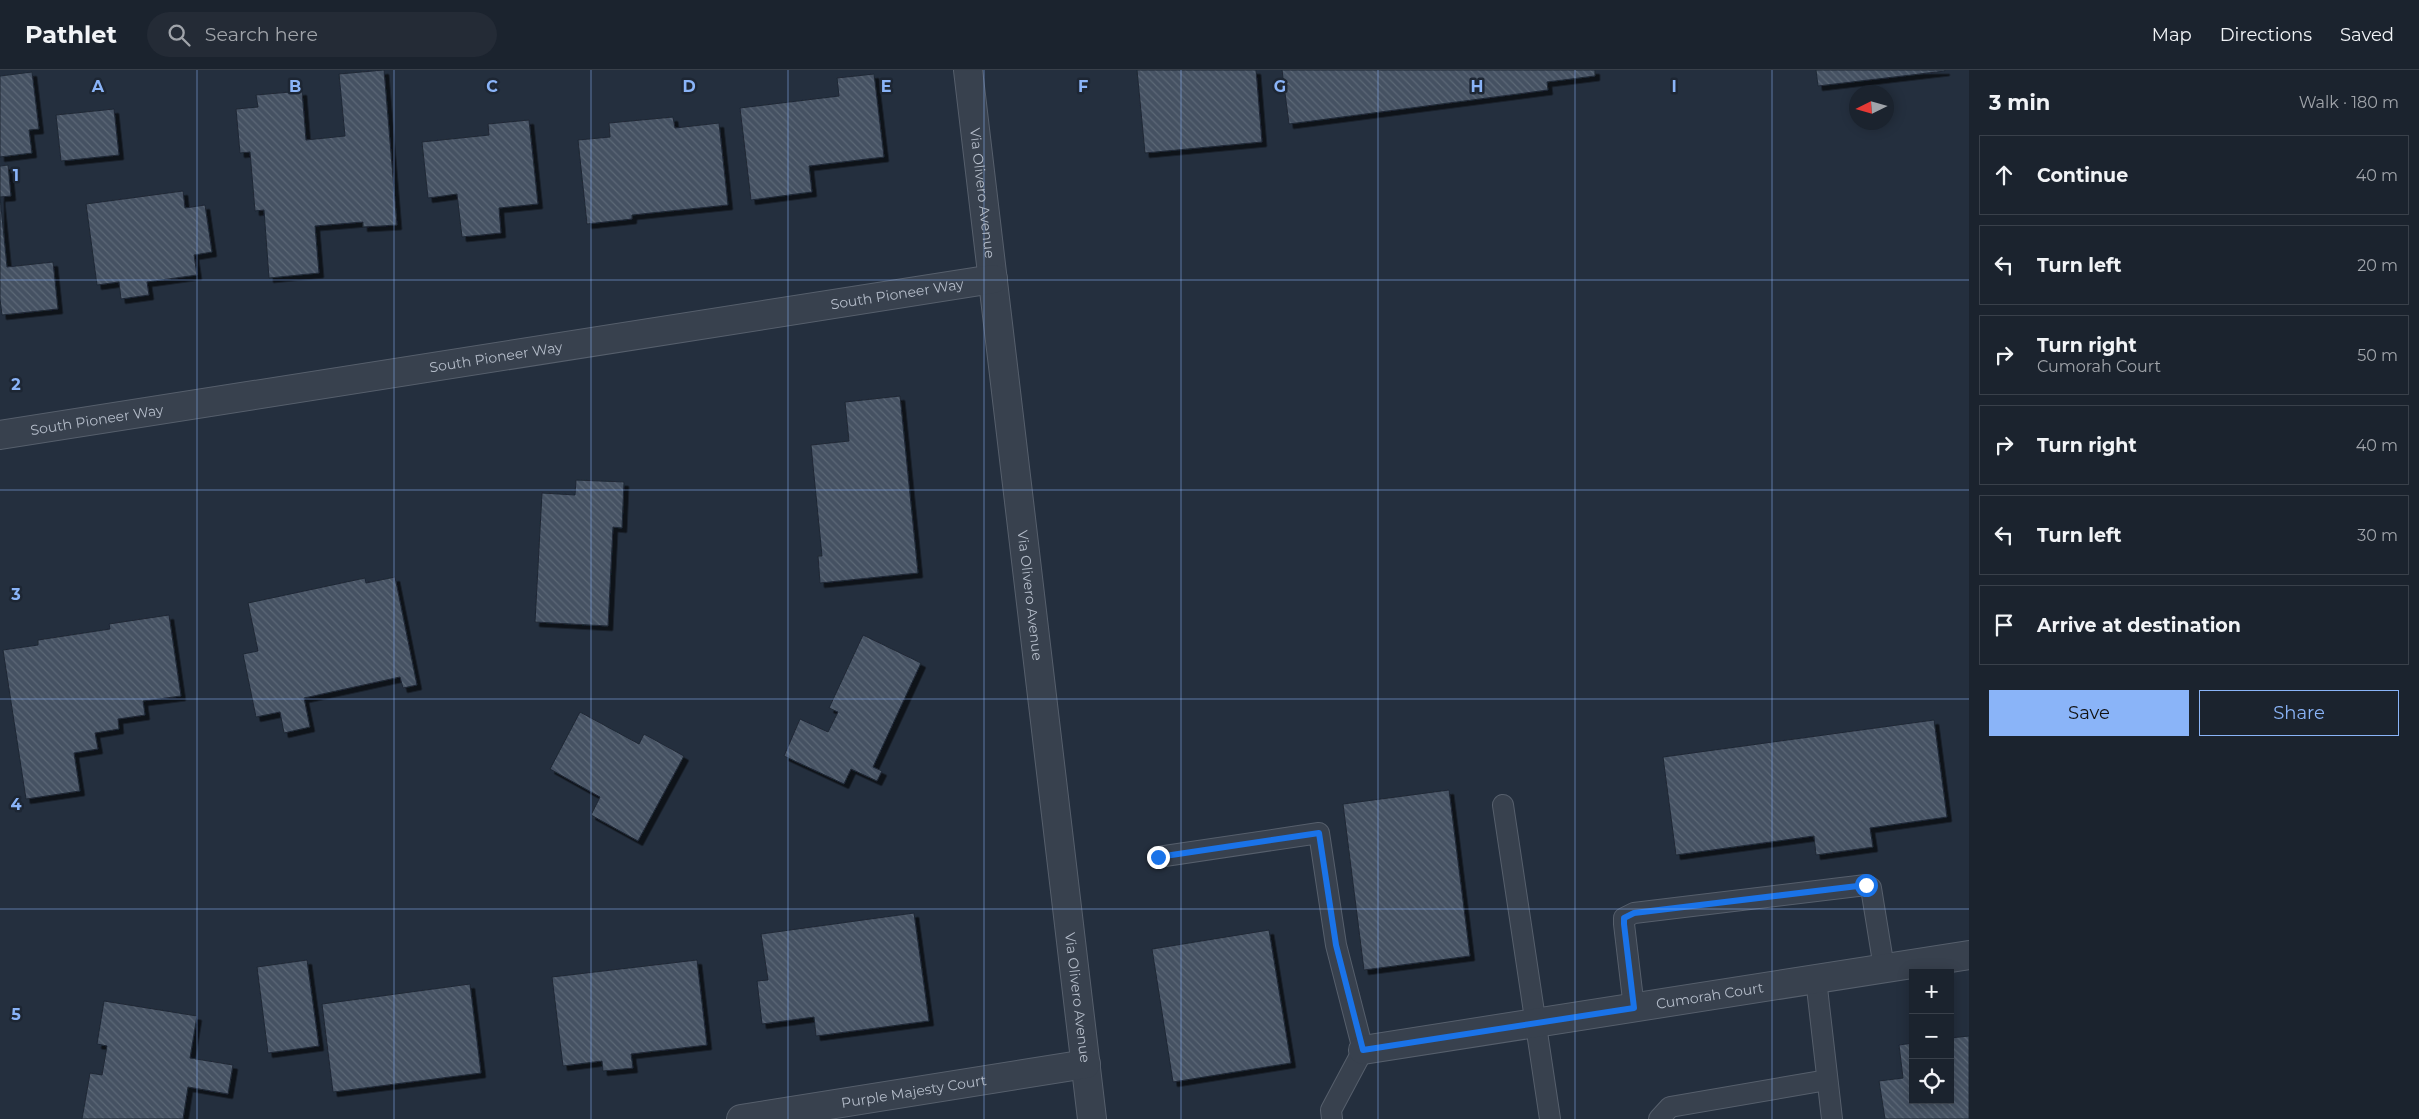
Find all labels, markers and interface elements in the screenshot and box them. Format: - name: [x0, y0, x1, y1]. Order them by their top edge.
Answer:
- search box: [147, 12, 497, 57]
- text: Pathlet: [25, 20, 117, 49]
- icon: search: [165, 21, 193, 49]
- text: Search here: [205, 23, 318, 46]
- text: Map: [2152, 24, 2192, 46]
- text: Directions: [2220, 24, 2312, 46]
- text: Saved: [2340, 24, 2394, 46]
- text: A: [91, 77, 105, 96]
- text: B: [289, 77, 301, 96]
- text: C: [486, 77, 498, 96]
- text: D: [682, 77, 696, 96]
- text: E: [881, 77, 891, 96]
- text: F: [1078, 77, 1088, 96]
- text: G: [1274, 77, 1286, 96]
- text: H: [1471, 77, 1483, 96]
- text: I: [1671, 77, 1677, 96]
- north arrow: [1849, 85, 1894, 130]
- text: 3 min: [1989, 90, 2050, 115]
- text: Walk · 180 m: [2299, 93, 2399, 112]
- street label: Via Olivero Avenue: [966, 127, 999, 259]
- icon: ahead: [1990, 161, 2018, 189]
- text: Continue: [2037, 164, 2128, 187]
- text: 1: [13, 166, 19, 185]
- text: 40 m: [2356, 166, 2398, 185]
- icon: left: [1990, 251, 2018, 279]
- text: Turn left: [2037, 254, 2122, 277]
- text: 20 m: [2357, 256, 2398, 275]
- street label: South Pioneer Way: [829, 275, 965, 313]
- text: Turn right: [2037, 334, 2137, 357]
- street label: South Pioneer Way: [428, 338, 564, 376]
- icon: right: [1990, 341, 2018, 369]
- text: 50 m: [2357, 346, 2398, 365]
- text: Cumorah Court: [2037, 357, 2161, 376]
- text: 2: [11, 375, 21, 394]
- street label: South Pioneer Way: [29, 400, 165, 439]
- icon: right: [1990, 431, 2018, 459]
- text: Turn right: [2037, 434, 2137, 457]
- text: 40 m: [2356, 436, 2398, 455]
- icon: left: [1990, 521, 2018, 549]
- text: Turn left: [2037, 524, 2122, 547]
- text: 30 m: [2357, 526, 2398, 545]
- street label: Via Olivero Avenue: [1013, 529, 1047, 662]
- text: 3: [10, 585, 21, 604]
- icon: arrive: [1990, 611, 2018, 639]
- text: Arrive at destination: [2037, 614, 2241, 637]
- button: Save: [1989, 690, 2189, 736]
- button: Share: [2199, 690, 2399, 736]
- text: 4: [10, 795, 22, 814]
- route end: [1147, 846, 1170, 869]
- route start: [1855, 874, 1878, 897]
- street label: Via Olivero Avenue: [1061, 931, 1094, 1064]
- map controls: [1909, 969, 1954, 1104]
- button: +: [1909, 969, 1954, 1014]
- street label: Cumorah Court: [1655, 978, 1765, 1013]
- text: 5: [11, 1005, 21, 1024]
- button: −: [1909, 1014, 1954, 1059]
- button: locate: [1909, 1059, 1954, 1104]
- street label: Purple Majesty Court: [840, 1071, 988, 1112]

